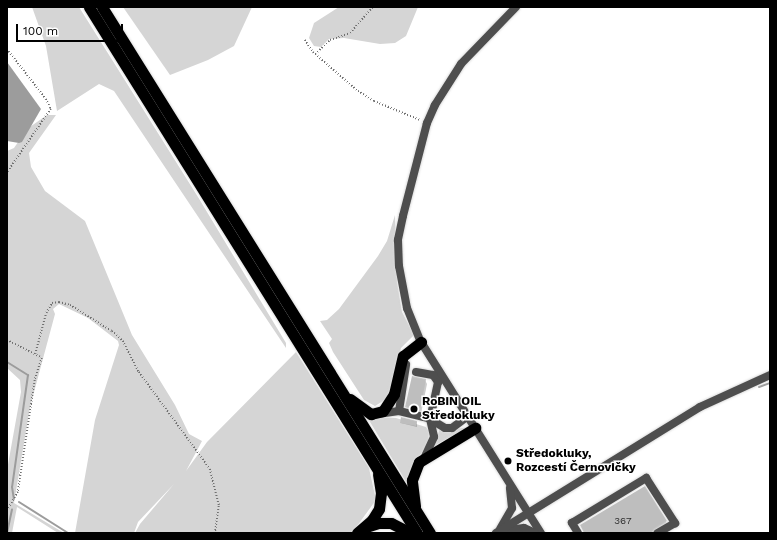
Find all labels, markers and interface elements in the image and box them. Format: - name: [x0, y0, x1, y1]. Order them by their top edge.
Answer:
- scale bar: [18, 16, 125, 42]
- text: 100 m: [23, 24, 58, 38]
- place label: RoBiN OIL Středokluky: [422, 395, 495, 423]
- marker: RoBiN OIL Středokluky: [409, 404, 419, 414]
- place label: Středokluky, Rozcestí Černovičky: [516, 447, 636, 475]
- marker: Středokluky, Rozcestí Černovičky: [503, 456, 513, 466]
- house number: 367: [614, 515, 632, 527]

